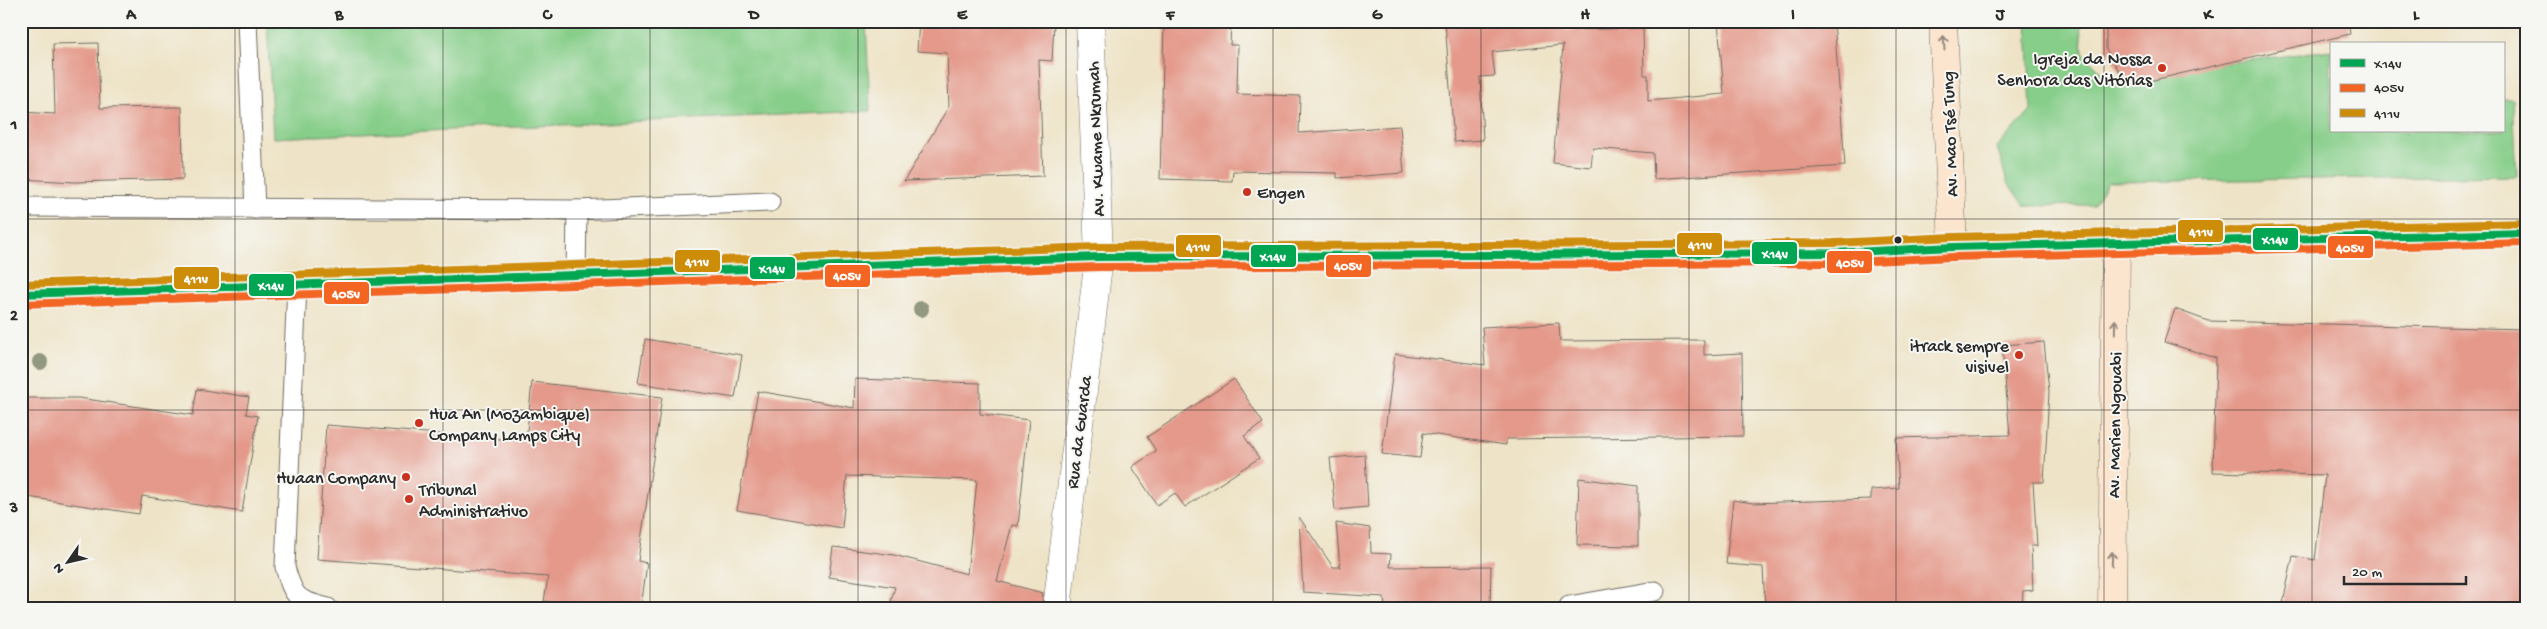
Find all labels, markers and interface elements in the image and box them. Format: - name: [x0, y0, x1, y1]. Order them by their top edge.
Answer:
- text: A: [125, 7, 137, 26]
- text: B: [334, 7, 344, 26]
- text: C: [542, 7, 553, 26]
- text: D: [747, 7, 760, 26]
- text: E: [957, 7, 968, 26]
- text: F: [1165, 7, 1176, 26]
- text: G: [1372, 7, 1383, 26]
- text: H: [1580, 7, 1590, 26]
- text: I: [1791, 7, 1795, 26]
- text: J: [1995, 7, 2006, 26]
- text: K: [2203, 7, 2215, 26]
- text: L: [2413, 7, 2420, 26]
- one-way arrow: [1940, 35, 1949, 51]
- legend: [2330, 42, 2504, 132]
- place label: Igreja da Nossa Senhora das Vitórias: [1997, 50, 2153, 92]
- text: X14v: [2373, 56, 2402, 74]
- street label: Av. Kwame Nkrumah: [1084, 60, 1111, 217]
- marker: Igreja da Nossa Senhora das Vitórias: [2156, 62, 2168, 74]
- street label: Av. Mao Tsé Tung: [1939, 71, 1964, 197]
- text: 405v: [2374, 80, 2405, 98]
- text: 411v: [2374, 106, 2400, 124]
- text: 1: [10, 117, 17, 136]
- place label: Engen: [1257, 184, 1305, 205]
- marker: Engen: [1241, 186, 1253, 198]
- line badge: 411v: [2177, 219, 2224, 243]
- text: 411v: [2188, 225, 2214, 242]
- line badge: X14v: [2252, 227, 2299, 251]
- line badge: 411v: [1676, 232, 1723, 256]
- text: X14v: [2261, 233, 2289, 250]
- line badge: 411v: [1175, 234, 1222, 258]
- unlabelled marker: [1893, 235, 1903, 245]
- line badge: 405v: [2327, 235, 2374, 259]
- text: 411v: [1687, 238, 1713, 255]
- text: 411v: [1185, 240, 1211, 257]
- line badge: X14v: [1751, 241, 1798, 265]
- text: 405v: [2335, 241, 2365, 258]
- line badge: X14v: [1250, 244, 1297, 268]
- text: X14v: [1761, 247, 1789, 264]
- line badge: 411v: [674, 249, 721, 273]
- text: X14v: [1259, 250, 1287, 267]
- line badge: 405v: [1826, 250, 1873, 274]
- line badge: 405v: [1325, 254, 1372, 278]
- text: 411v: [684, 255, 710, 272]
- line badge: X14v: [749, 256, 796, 280]
- text: 405v: [1835, 256, 1865, 273]
- text: 405v: [1333, 259, 1363, 276]
- text: X14v: [758, 262, 786, 279]
- line badge: 405v: [824, 264, 871, 288]
- line badge: 411v: [173, 266, 220, 290]
- text: 405v: [832, 269, 862, 286]
- text: 411v: [183, 272, 209, 289]
- line badge: X14v: [248, 273, 295, 297]
- text: X14v: [257, 279, 285, 296]
- line badge: 405v: [323, 281, 370, 305]
- text: 405v: [331, 287, 361, 304]
- text: 2: [10, 308, 18, 327]
- one-way arrow: [2110, 319, 2120, 335]
- place label: itrack sempre visivel: [1910, 337, 2010, 379]
- marker: itrack sempre visivel: [2013, 349, 2025, 361]
- street label: Av. Marien Ngouabi: [2105, 352, 2128, 498]
- street label: Rua da Guarda: [1063, 374, 1098, 490]
- place label: Hua An (Mozambique) Company Lamps City: [429, 405, 590, 447]
- marker: Hua An (Mozambique) Company Lamps City: [413, 417, 425, 429]
- place label: Huaan Company: [276, 469, 396, 490]
- marker: Huaan Company: [400, 471, 412, 483]
- place label: Tribunal Administrativo: [418, 481, 528, 523]
- marker: Tribunal Administrativo: [403, 493, 415, 505]
- text: 3: [9, 500, 18, 519]
- north arrow: [42, 536, 92, 586]
- one-way arrow: [2108, 551, 2117, 567]
- scale bar: [2344, 554, 2467, 586]
- text: N: [50, 559, 69, 576]
- text: 20 m: [2352, 564, 2382, 582]

